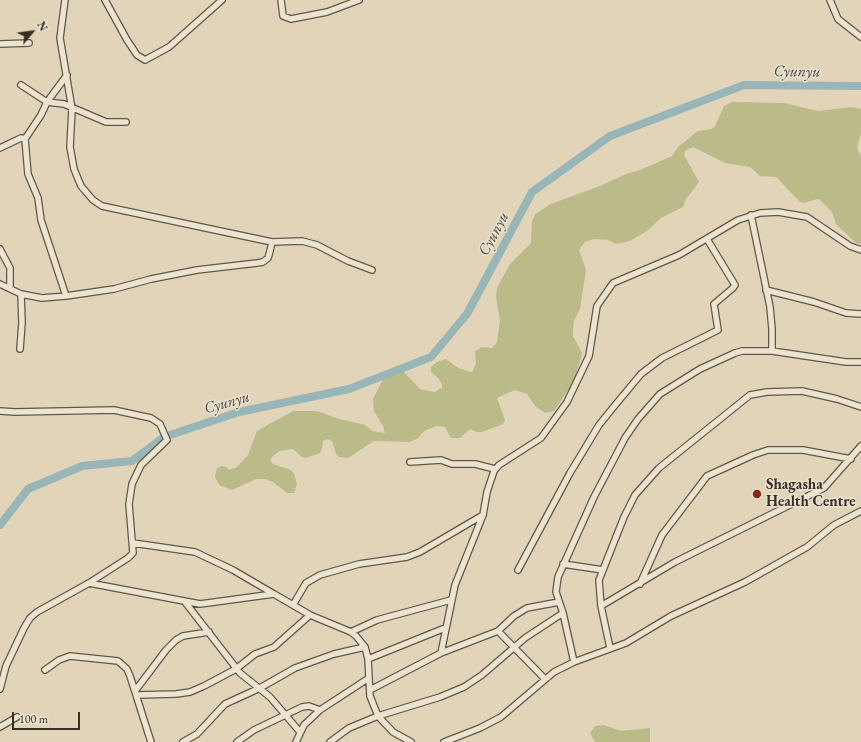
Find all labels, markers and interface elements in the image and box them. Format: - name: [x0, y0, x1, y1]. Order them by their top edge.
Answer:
- north arrow: [12, 12, 52, 52]
- text: N: [34, 19, 51, 33]
- water label: Cyunyu: [773, 62, 821, 82]
- water label: Cyunyu: [475, 209, 513, 259]
- water label: Cyunyu: [202, 387, 252, 419]
- place label: Shagasha Health Centre: [766, 476, 855, 511]
- marker: Shagasha Health Centre: [751, 488, 763, 500]
- scale bar: [14, 704, 82, 730]
- text: 100 m: [19, 711, 48, 727]

